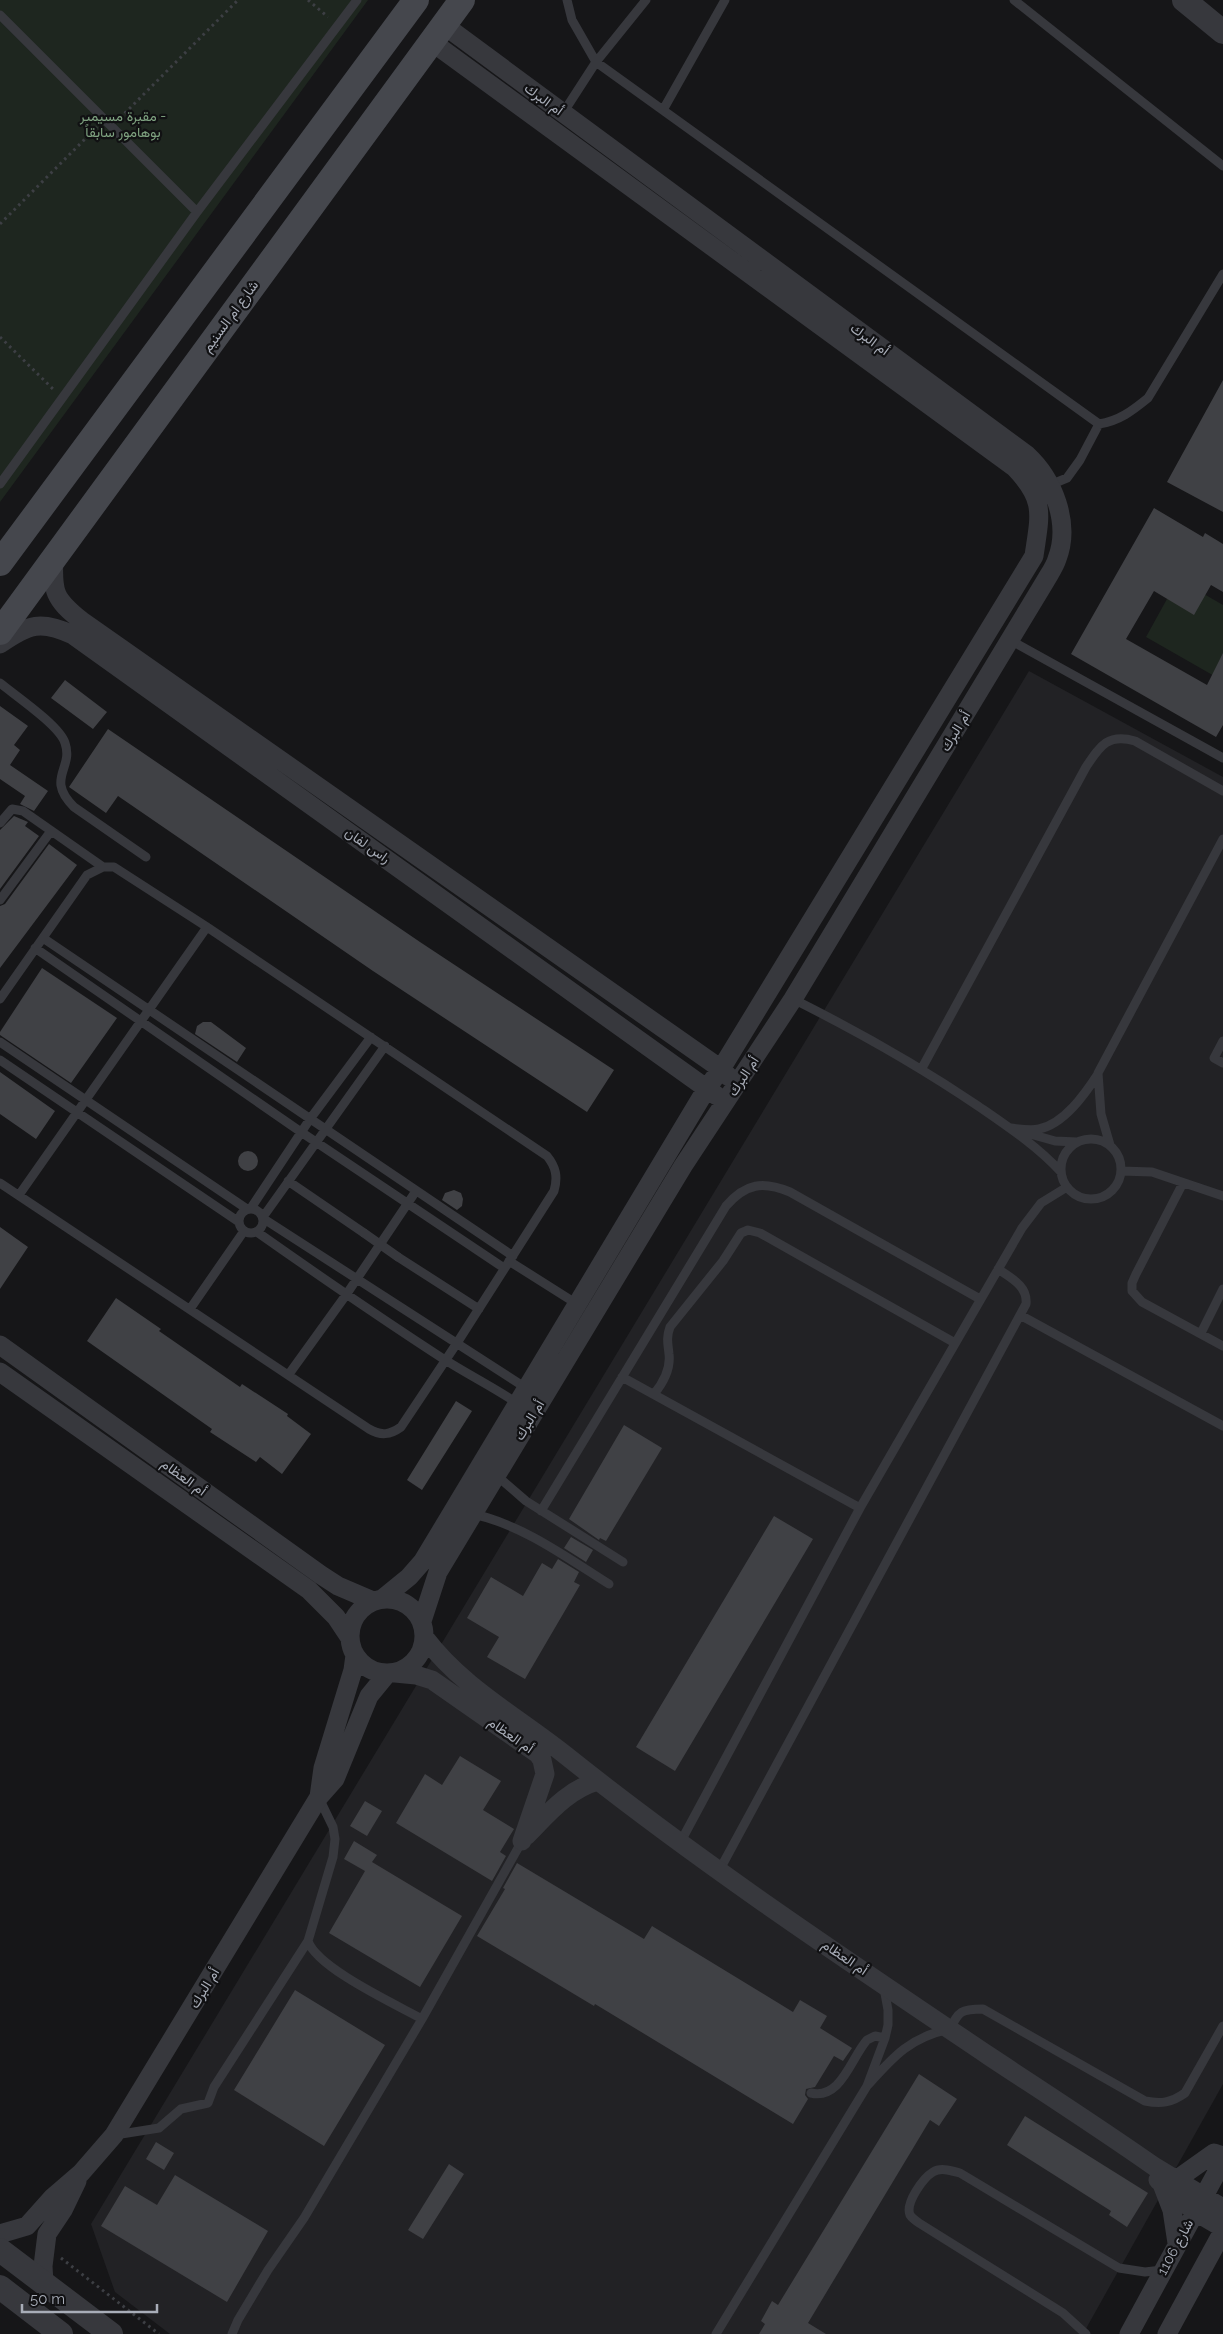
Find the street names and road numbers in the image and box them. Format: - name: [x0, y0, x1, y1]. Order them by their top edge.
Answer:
- street label: أم البرك: [521, 80, 567, 119]
- street label: شارع ام السنيم: [199, 277, 264, 357]
- street label: أم البرك: [847, 320, 893, 359]
- street label: أم البرك: [937, 708, 974, 755]
- street label: راس لفان: [342, 824, 394, 867]
- street label: أم البرك: [724, 1053, 763, 1099]
- street label: أم البرك: [511, 1397, 548, 1444]
- street label: أم العظام: [158, 1455, 210, 1500]
- street label: أم العظام: [485, 1714, 537, 1757]
- street label: أم العظام: [818, 1936, 871, 1979]
- street label: أم البرك: [186, 1965, 223, 2012]
- street label: شارع 1106: [1154, 2216, 1199, 2279]

